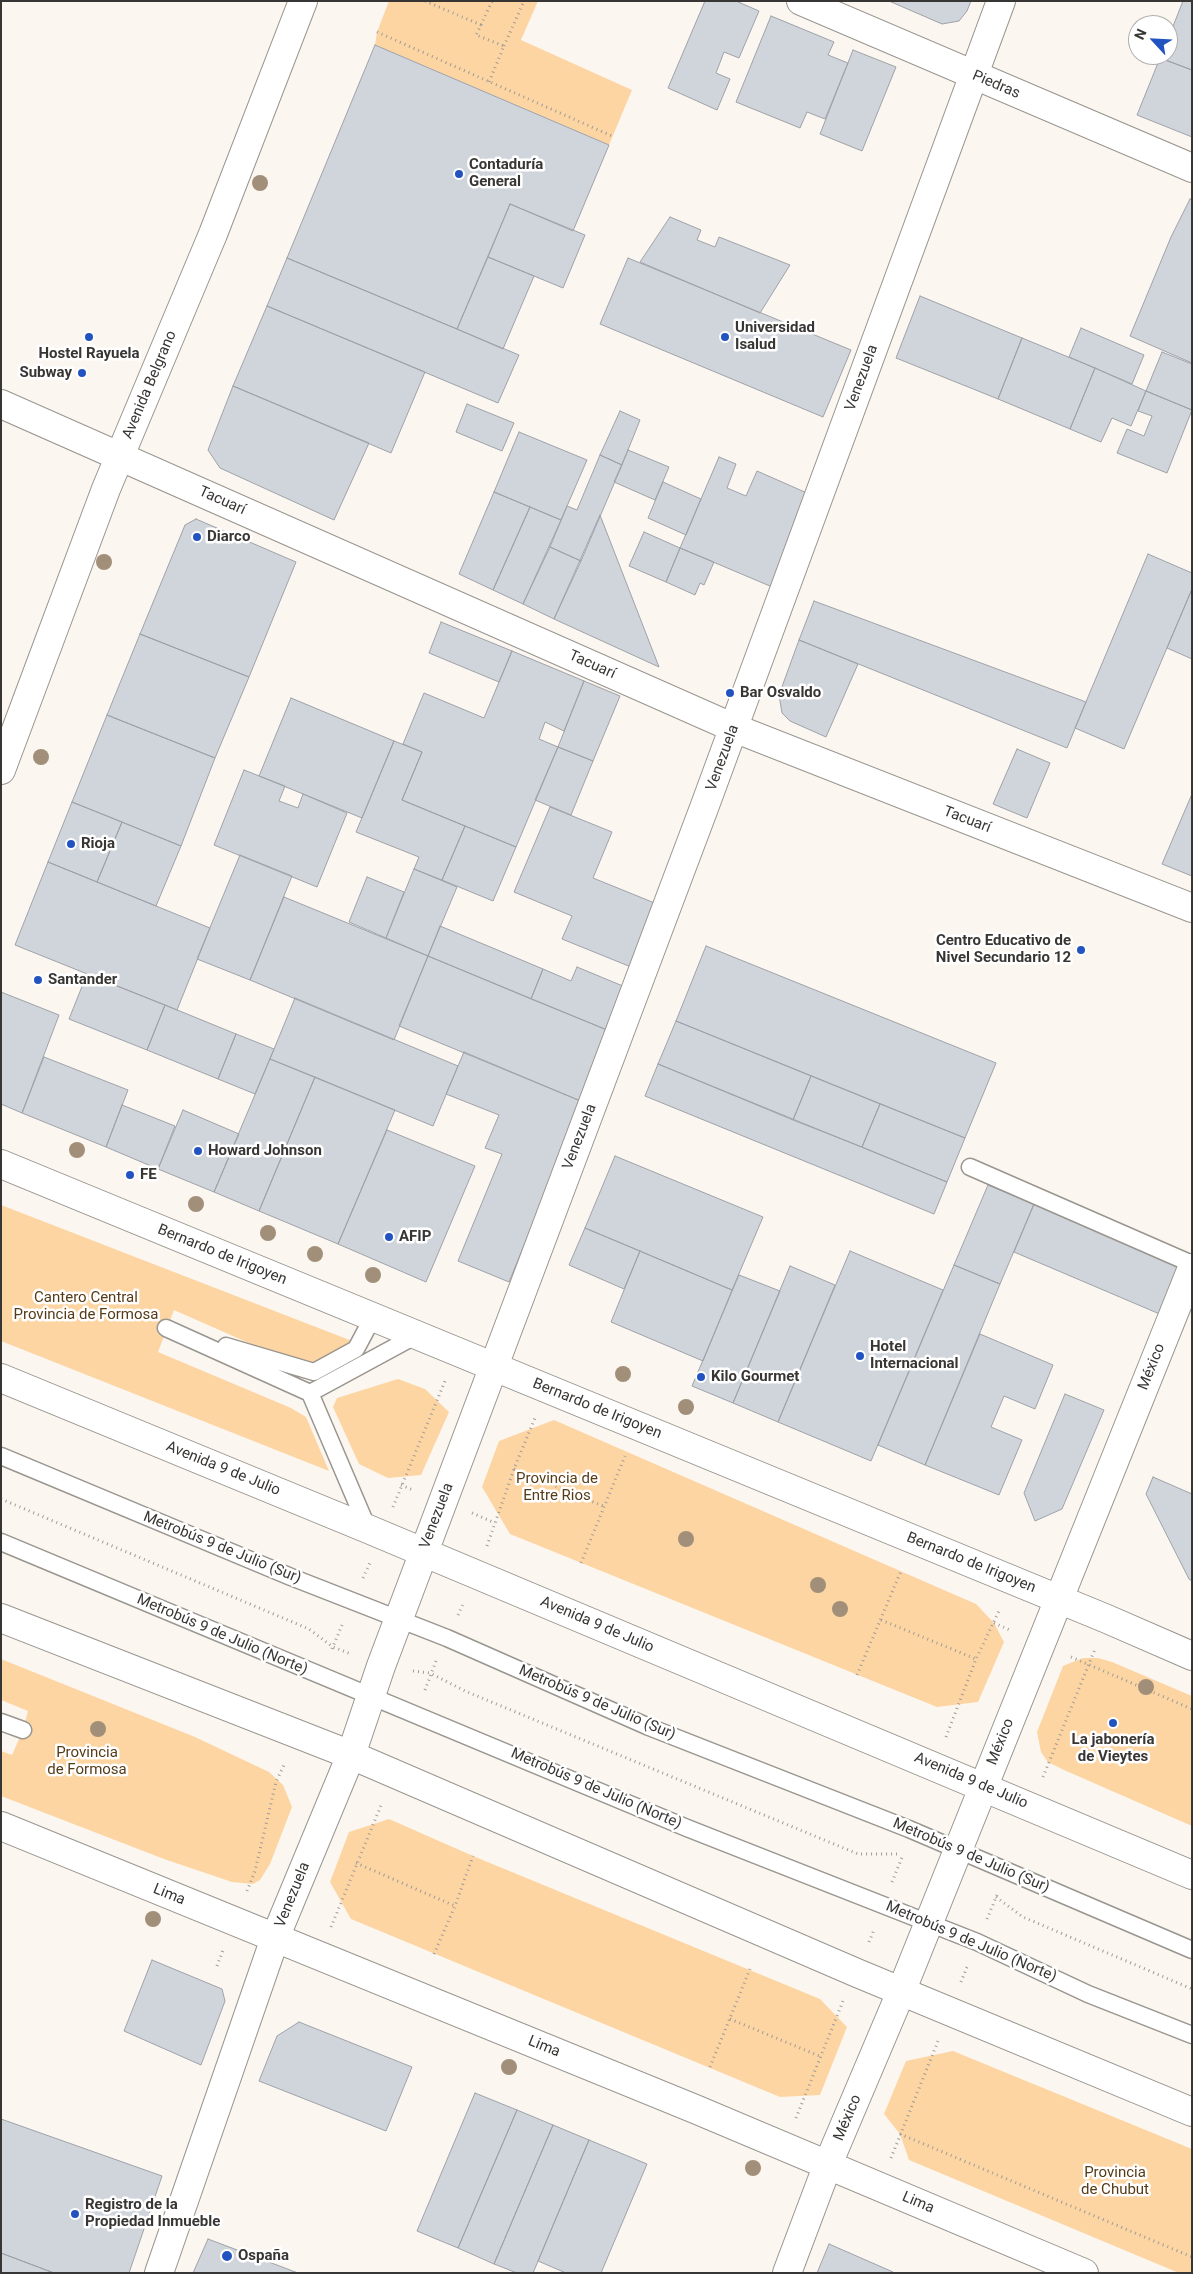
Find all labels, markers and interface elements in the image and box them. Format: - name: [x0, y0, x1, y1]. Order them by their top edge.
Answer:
- north arrow: [1128, 15, 1178, 65]
- text: N: [1131, 26, 1150, 42]
- street label: Piedras: [969, 67, 1023, 103]
- place label: Contaduría General: [469, 156, 543, 191]
- marker: Contaduría General: [453, 168, 465, 180]
- place label: Universidad Isalud: [735, 319, 815, 354]
- street label: Avenida Belgrano: [119, 328, 181, 442]
- marker: Hostel Rayuela: [83, 331, 95, 343]
- marker: Universidad Isalud: [719, 331, 731, 343]
- street label: Venezuela: [842, 343, 882, 413]
- place label: Hostel Rayuela: [38, 345, 140, 363]
- place label: Subway: [19, 364, 72, 382]
- marker: Subway: [76, 367, 88, 379]
- street label: Tacuarí: [196, 483, 248, 519]
- place label: Diarco: [207, 528, 250, 546]
- marker: Diarco: [191, 531, 203, 543]
- street label: Tacuarí: [566, 647, 618, 683]
- place label: Bar Osvaldo: [740, 684, 821, 702]
- marker: Bar Osvaldo: [724, 687, 736, 699]
- street label: Venezuela: [703, 723, 743, 793]
- street label: Tacuarí: [941, 803, 993, 837]
- place label: Rioja: [81, 835, 115, 853]
- marker: Rioja: [65, 838, 77, 850]
- place label: Centro Educativo de Nivel Secundario 12: [936, 932, 1071, 967]
- marker: Centro Educativo de Nivel Secundario 12: [1075, 944, 1087, 956]
- place label: Santander: [48, 971, 117, 989]
- marker: Santander: [32, 974, 44, 986]
- street label: Venezuela: [559, 1102, 601, 1172]
- place label: Howard Johnson: [208, 1142, 322, 1160]
- marker: Howard Johnson: [192, 1145, 204, 1157]
- place label: FE: [140, 1166, 157, 1184]
- marker: FE: [124, 1169, 136, 1181]
- street label: Bernardo de Irigoyen: [155, 1221, 289, 1289]
- place label: AFIP: [399, 1228, 431, 1246]
- marker: AFIP: [383, 1231, 395, 1243]
- park label: Cantero Central Provincia de Formosa: [14, 1289, 158, 1324]
- place label: Hotel Internacional: [870, 1338, 959, 1373]
- street label: México: [1135, 1341, 1169, 1393]
- marker: Hotel Internacional: [854, 1350, 866, 1362]
- place label: Kilo Gourmet: [711, 1368, 799, 1386]
- marker: Kilo Gourmet: [695, 1371, 707, 1383]
- street label: Bernardo de Irigoyen: [530, 1375, 664, 1443]
- street label: Avenida 9 de Julio: [163, 1438, 283, 1500]
- park label: Provincia de Entre Rios: [516, 1470, 598, 1505]
- street label: Venezuela: [416, 1481, 458, 1551]
- street label: Metrobús 9 de Julio (Sur): [140, 1508, 304, 1588]
- street label: Bernardo de Irigoyen: [904, 1529, 1038, 1597]
- street label: Metrobús 9 de Julio (Norte): [134, 1591, 310, 1679]
- street label: Avenida 9 de Julio: [538, 1593, 656, 1657]
- street label: Metrobús 9 de Julio (Sur): [516, 1662, 678, 1744]
- street label: México: [984, 1716, 1018, 1768]
- marker: La jabonería de Vieytes: [1107, 1717, 1119, 1729]
- place label: La jabonería de Vieytes: [1072, 1731, 1154, 1766]
- park label: Provincia de Formosa: [47, 1744, 127, 1779]
- street label: Metrobús 9 de Julio (Norte): [508, 1745, 684, 1833]
- street label: Avenida 9 de Julio: [912, 1749, 1030, 1813]
- street label: Metrobús 9 de Julio (Sur): [890, 1815, 1052, 1897]
- street label: Venezuela: [272, 1860, 314, 1930]
- street label: Lima: [150, 1880, 188, 1910]
- street label: Metrobús 9 de Julio (Norte): [883, 1898, 1059, 1986]
- street label: Lima: [525, 2032, 563, 2062]
- street label: México: [830, 2092, 866, 2144]
- park label: Provincia de Chubut: [1081, 2164, 1149, 2199]
- street label: Lima: [899, 2188, 937, 2218]
- place label: Registro de la Propiedad Inmueble: [85, 2196, 220, 2231]
- marker: Registro de la Propiedad Inmueble: [69, 2208, 81, 2220]
- place label: Ospaña: [238, 2247, 289, 2265]
- marker: Ospaña: [220, 2249, 234, 2263]

